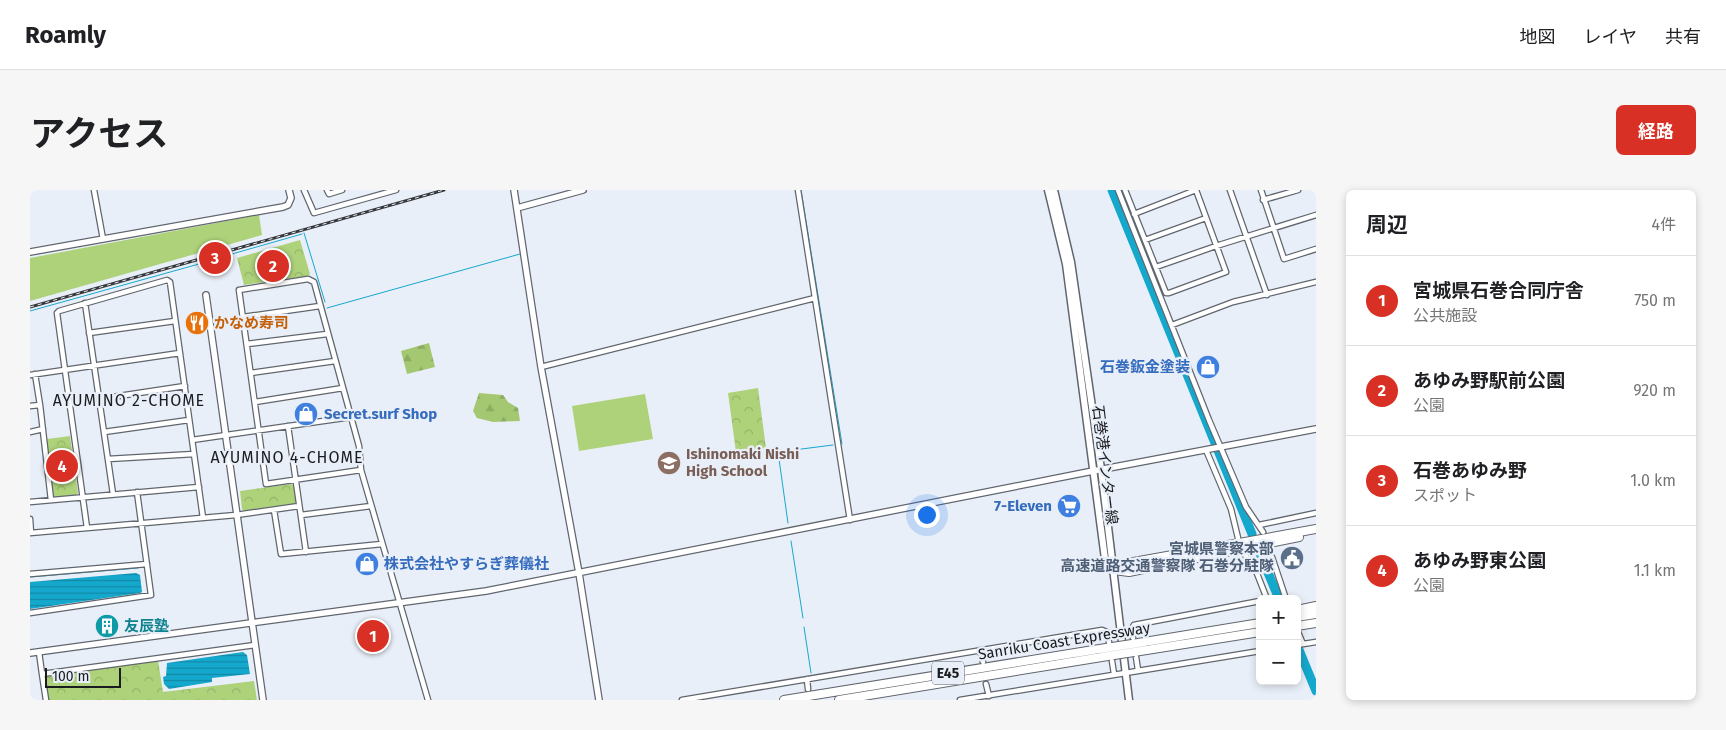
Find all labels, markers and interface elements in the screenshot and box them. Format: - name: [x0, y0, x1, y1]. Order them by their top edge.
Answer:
- text: Roamly: [25, 21, 106, 49]
- text: 地図: [1520, 26, 1556, 48]
- text: レイヤ: [1584, 26, 1637, 48]
- text: 共有: [1665, 26, 1701, 48]
- button: 経路: [1616, 105, 1696, 155]
- text: アクセス: [30, 113, 168, 155]
- text: 周辺: [1366, 212, 1408, 238]
- text: 4件: [1651, 215, 1676, 234]
- pin: 3: [199, 239, 231, 277]
- pin: 2: [257, 247, 289, 285]
- text: 宮城県石巻合同庁舎: [1413, 279, 1584, 302]
- text: 1: [1378, 291, 1386, 310]
- text: 750 m: [1634, 291, 1676, 310]
- text: 公共施設: [1413, 306, 1477, 325]
- restaurant icon: かなめ寿司: [184, 310, 210, 336]
- place label: かなめ寿司: [214, 314, 289, 332]
- shop icon: 石巻鈑金塗装: [1195, 354, 1221, 380]
- place label: 石巻鈑金塗装: [1100, 358, 1190, 376]
- text: あゆみ野駅前公園: [1413, 369, 1565, 392]
- text: 2: [1378, 381, 1386, 400]
- text: 920 m: [1633, 381, 1676, 400]
- district label: AYUMINO 2-CHOME: [53, 391, 205, 410]
- text: 公園: [1413, 396, 1445, 415]
- shop icon: Secret.surf Shop: [293, 401, 319, 427]
- street label: 石巻港インター線: [1089, 404, 1121, 526]
- place label: Secret.surf Shop: [324, 405, 437, 423]
- place label: Ishinomaki Nishi High School: [686, 445, 799, 480]
- pin: 4: [46, 447, 78, 485]
- district label: AYUMINO 4-CHOME: [211, 448, 363, 467]
- school or university icon: Ishinomaki Nishi High School: [656, 450, 682, 476]
- text: 石巻あゆみ野: [1413, 459, 1527, 482]
- text: 3: [1378, 471, 1386, 490]
- text: 1.0 km: [1630, 471, 1676, 490]
- text: スポット: [1413, 486, 1477, 505]
- supermarket icon: 7-Eleven: [1056, 493, 1082, 519]
- place label: 7-Eleven: [994, 497, 1052, 515]
- your location: [914, 502, 940, 528]
- place label: 宮城県警察本部 高速道路交通警察隊 石巻分駐隊: [1060, 540, 1274, 575]
- public building icon: 宮城県警察本部 高速道路交通警察隊 石巻分駐隊: [1279, 545, 1305, 571]
- text: あゆみ野東公園: [1413, 549, 1546, 572]
- shop icon: 株式会社やすらぎ葬儀社: [354, 551, 380, 577]
- place label: 株式会社やすらぎ葬儀社: [384, 555, 549, 573]
- text: 4: [1377, 561, 1387, 580]
- text: 1.1 km: [1634, 561, 1676, 580]
- text: 公園: [1413, 576, 1445, 595]
- map controls: [1256, 595, 1301, 685]
- button: +: [1256, 595, 1301, 640]
- building icon: 友辰塾: [94, 613, 120, 639]
- place label: 友辰塾: [124, 617, 169, 635]
- pin: 1: [357, 617, 389, 655]
- street label: Sanriku Coast Expressway: [977, 618, 1152, 663]
- button: −: [1256, 640, 1301, 685]
- road number: E45: [932, 662, 964, 684]
- scale bar: [45, 665, 121, 688]
- text: 100 m: [52, 668, 89, 685]

